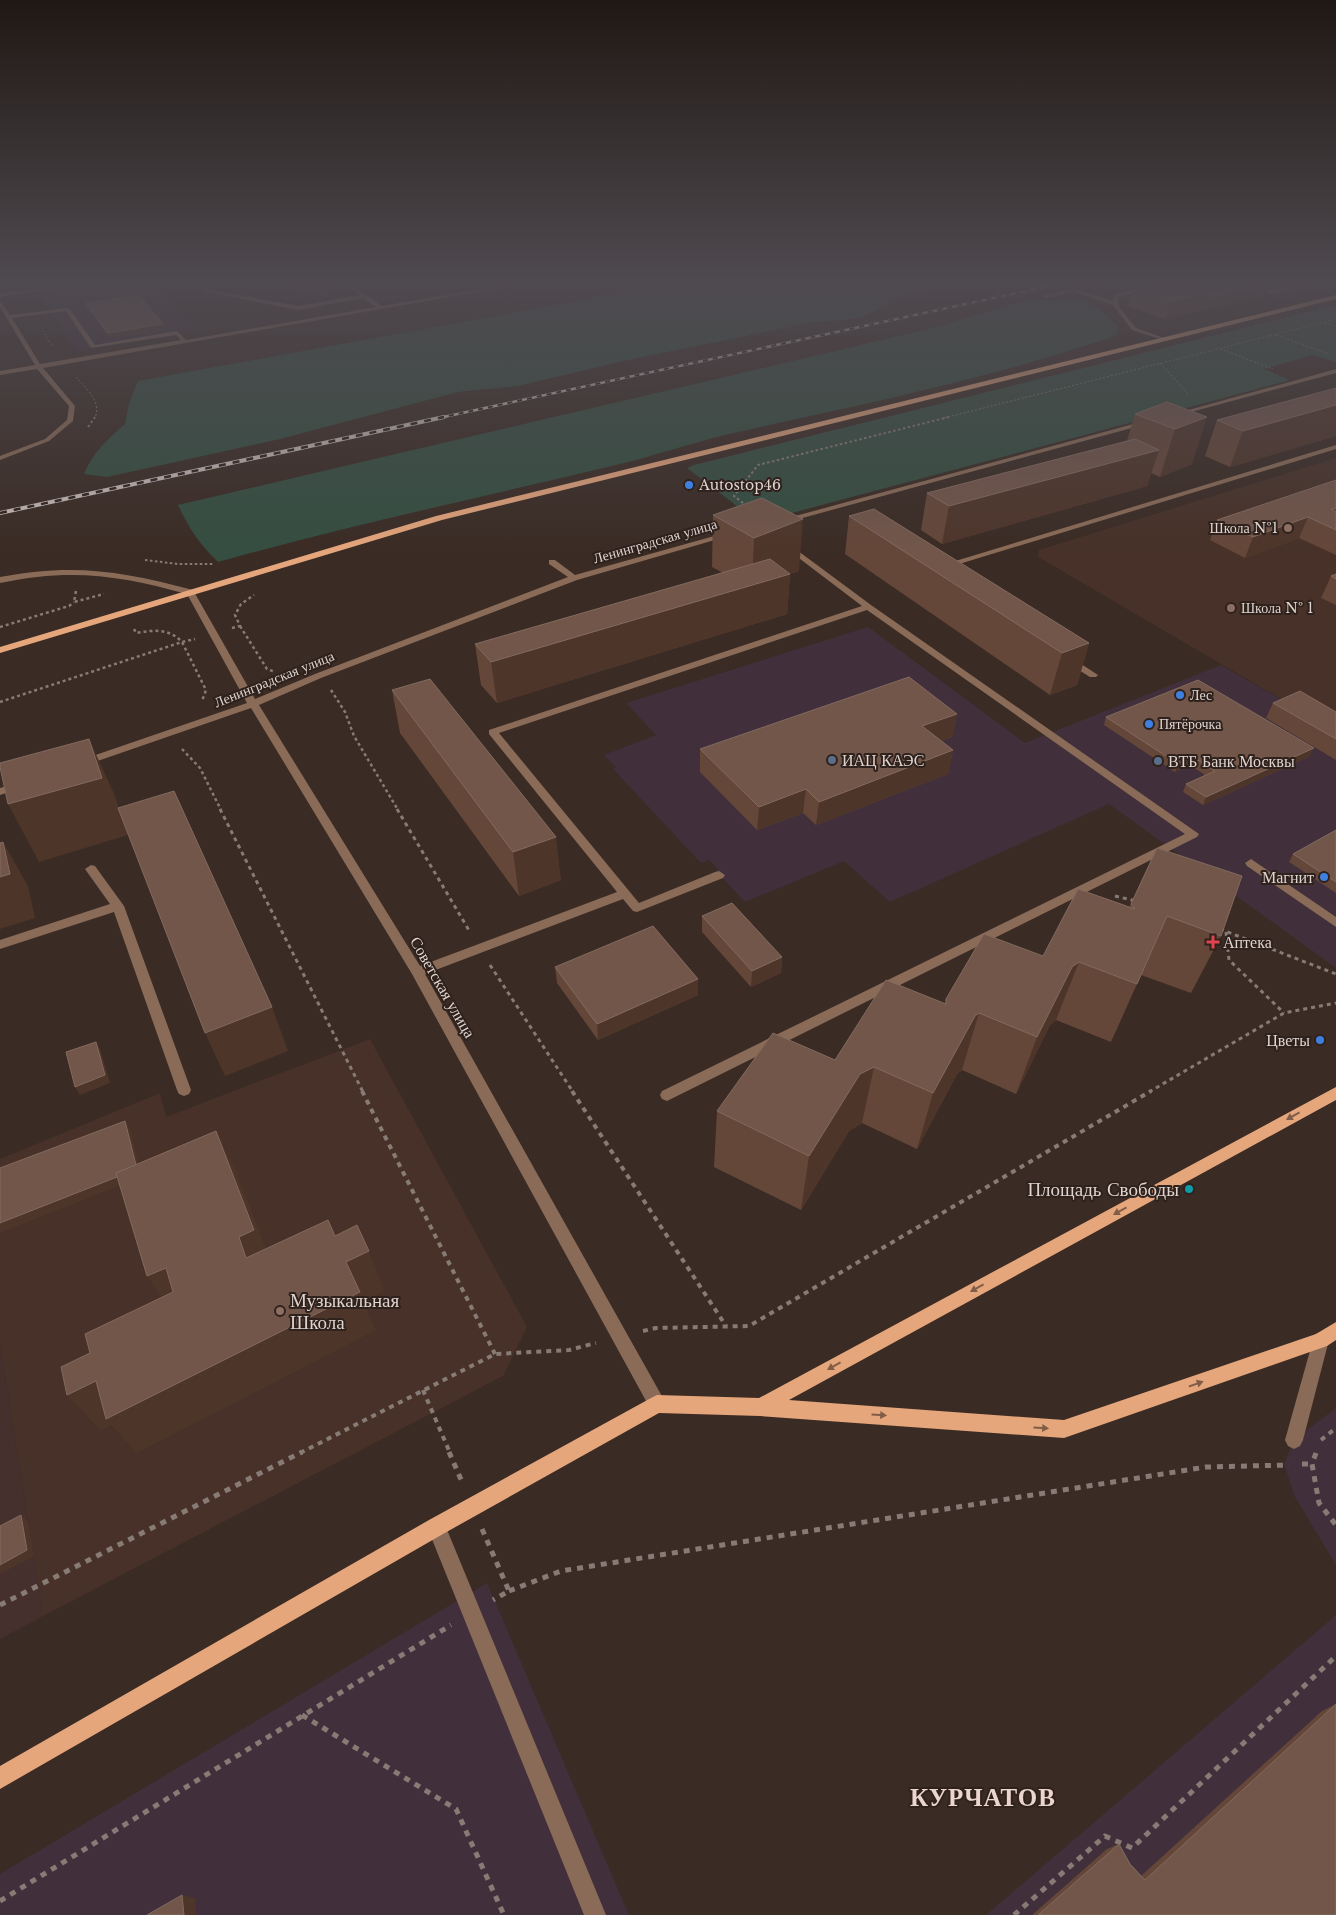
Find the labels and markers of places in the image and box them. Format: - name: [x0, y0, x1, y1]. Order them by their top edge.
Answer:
- place label: Autostop46: [698, 476, 781, 494]
- marker: Autostop46: [683, 479, 695, 491]
- place label: Школа №1: [1210, 519, 1278, 537]
- marker: Школа №1: [1282, 522, 1294, 534]
- place label: Школа № 1: [1241, 599, 1314, 617]
- marker: Школа № 1: [1225, 602, 1237, 614]
- place label: Лес: [1190, 686, 1212, 704]
- marker: Лес: [1174, 689, 1186, 701]
- place label: Пятёрочка: [1159, 715, 1222, 733]
- marker: Пятёрочка: [1143, 718, 1155, 730]
- place label: ИАЦ КАЭС: [842, 750, 924, 770]
- place label: ВТБ Банк Москвы: [1168, 751, 1295, 771]
- marker: ИАЦ КАЭС: [826, 754, 838, 766]
- marker: ВТБ Банк Москвы: [1152, 755, 1164, 767]
- place label: Магнит: [1262, 867, 1314, 887]
- marker: Магнит: [1318, 871, 1330, 883]
- place label: Аптека: [1223, 932, 1272, 952]
- marker: Аптека: [1207, 936, 1219, 948]
- place label: Цветы: [1266, 1030, 1310, 1050]
- marker: Цветы: [1314, 1034, 1326, 1046]
- place label: Площадь Свободы: [1027, 1178, 1179, 1201]
- marker: Площадь Свободы: [1183, 1183, 1195, 1195]
- place label: Музыкальная Школа: [290, 1289, 399, 1334]
- marker: Музыкальная Школа: [274, 1305, 286, 1317]

